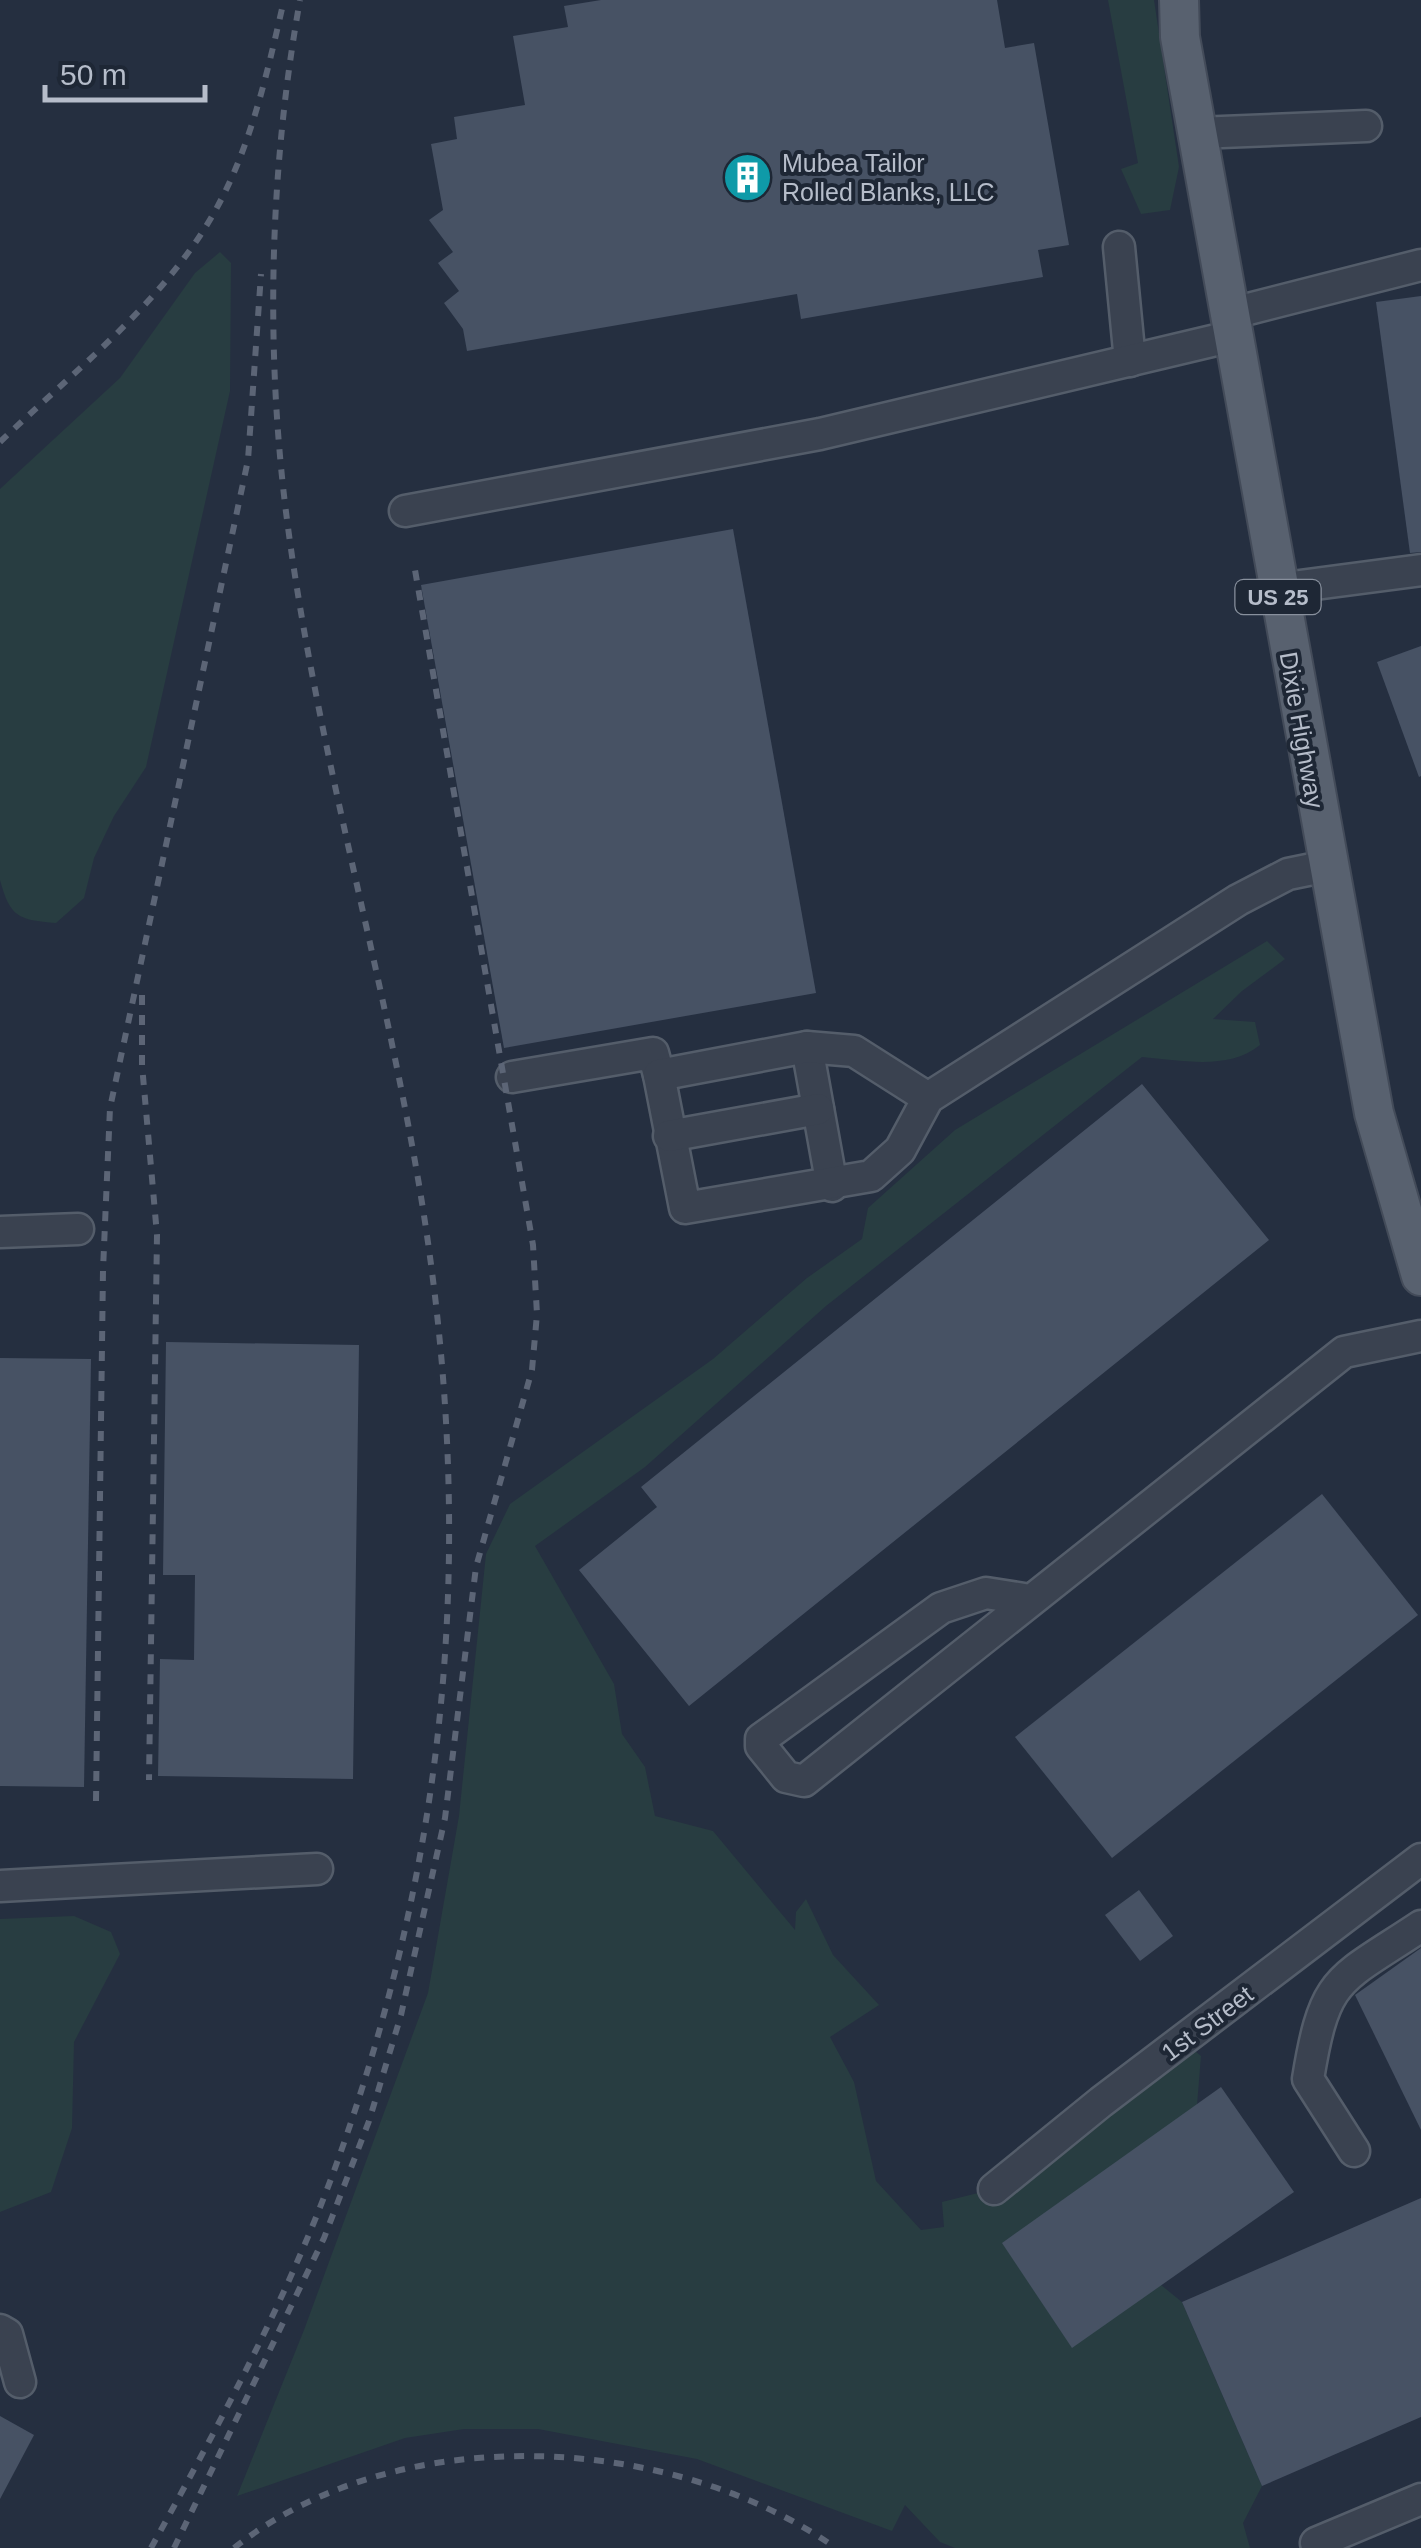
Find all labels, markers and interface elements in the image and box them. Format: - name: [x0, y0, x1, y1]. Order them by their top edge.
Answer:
- scale bar: [45, 40, 205, 102]
- text: 50 m: [60, 58, 127, 91]
- place label: Mubea Tailor Rolled Blanks, LLC: [782, 149, 995, 206]
- building icon: Mubea Tailor Rolled Blanks, LLC: [721, 151, 773, 203]
- road number: US 25: [1236, 580, 1320, 614]
- street label: Dixie Highway: [1274, 650, 1330, 811]
- street label: 1st Street: [1156, 1980, 1258, 2066]

